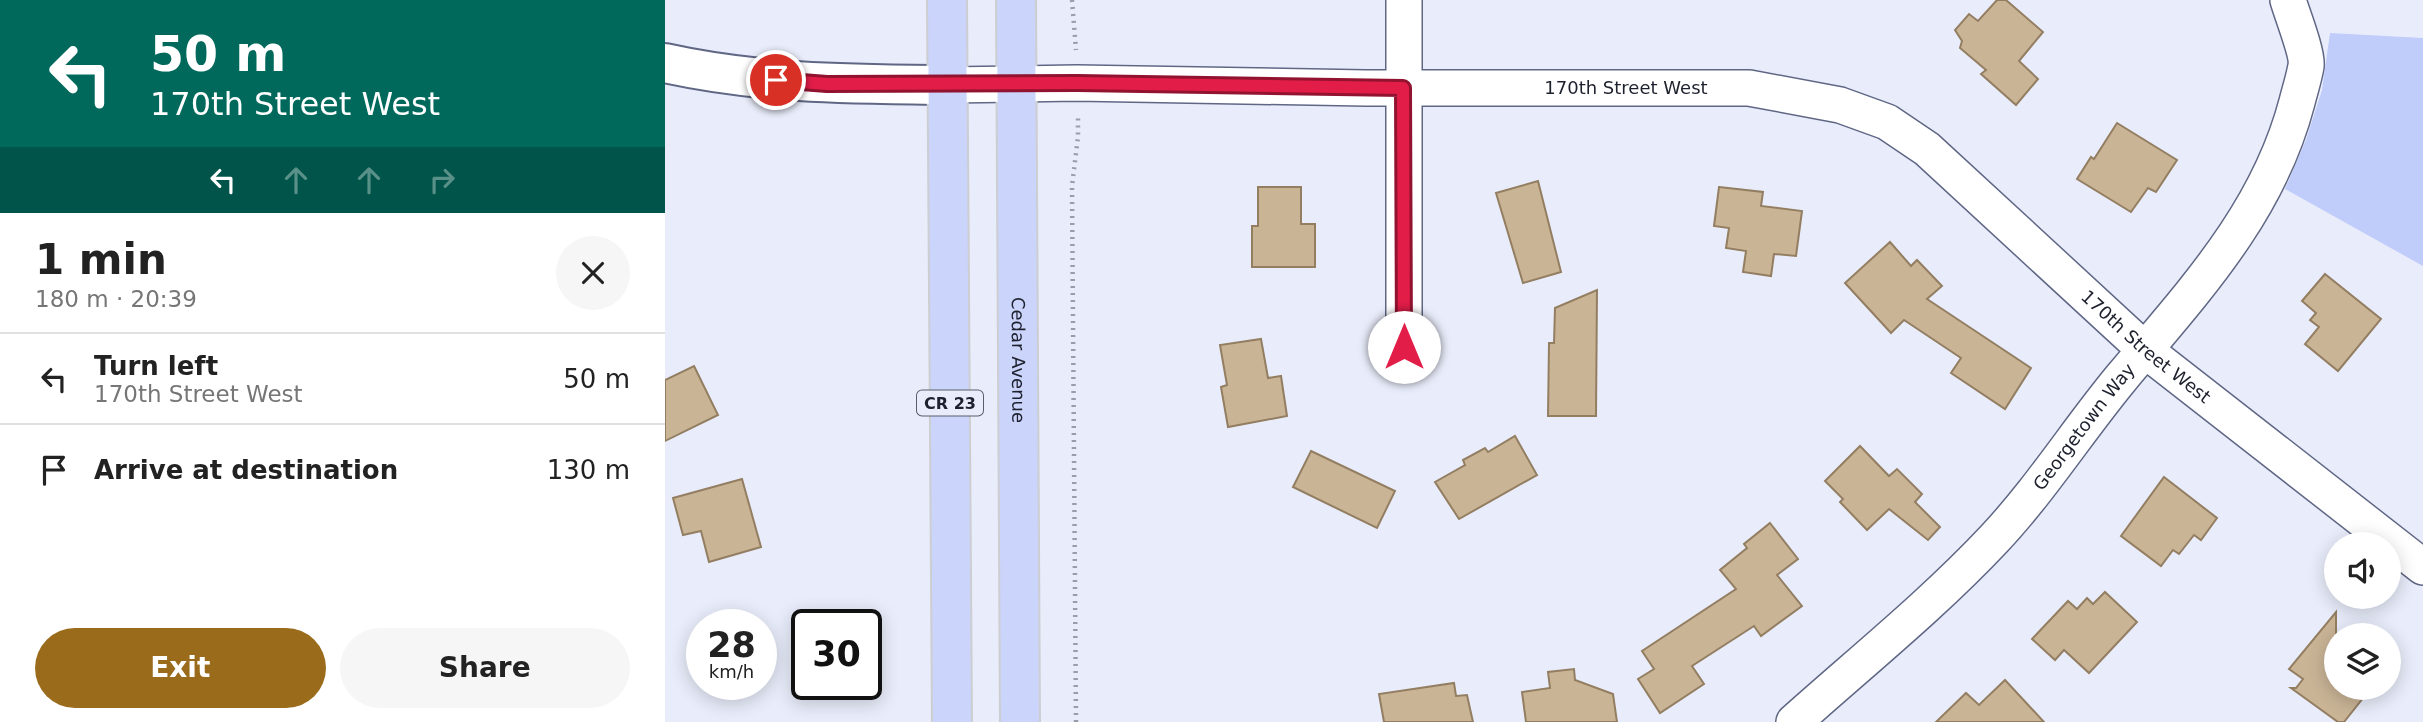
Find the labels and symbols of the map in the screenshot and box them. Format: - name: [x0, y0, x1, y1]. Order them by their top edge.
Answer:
- pin: [746, 50, 806, 110]
- street label: 170th Street West: [1544, 77, 1708, 98]
- street label: 170th Street West: [2077, 286, 2215, 407]
- street label: Cedar Avenue: [1008, 297, 1029, 423]
- position arrow: [1367, 310, 1441, 384]
- street label: Georgetown Way: [2028, 359, 2139, 494]
- road number: CR 23: [917, 390, 983, 416]
- speed limit sign: 30: [791, 609, 882, 700]

